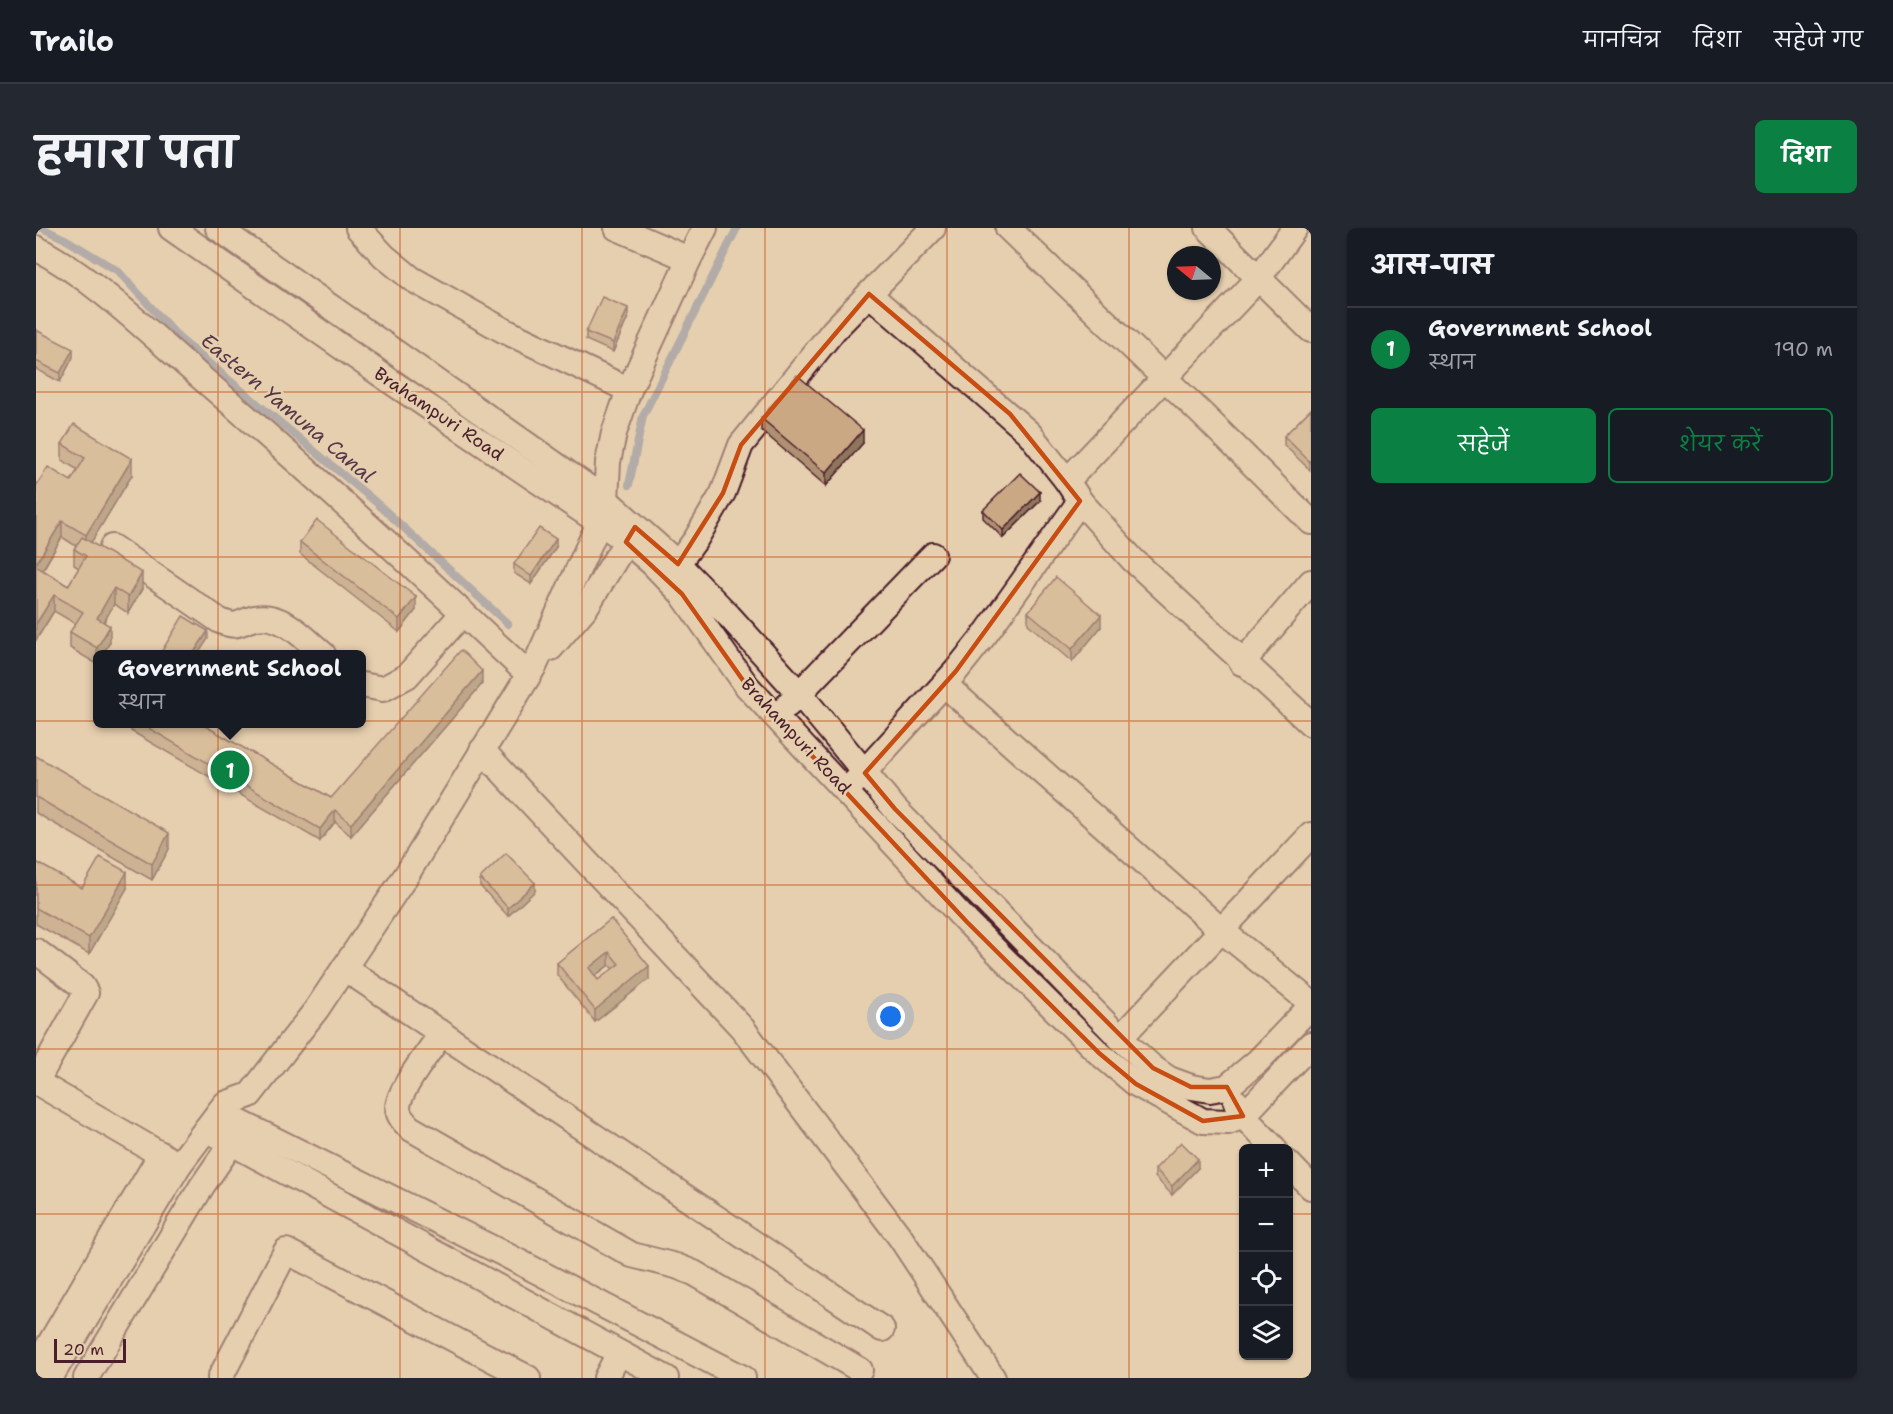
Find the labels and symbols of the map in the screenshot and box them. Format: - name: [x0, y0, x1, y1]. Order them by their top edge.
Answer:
- north arrow: [1167, 246, 1221, 300]
- water label: Eastern Yamuna Canal: [196, 327, 380, 489]
- street label: Brahampuri Road: [370, 362, 508, 466]
- street label: Brahampuri Road: [736, 672, 856, 800]
- pin: 1: [210, 748, 250, 792]
- your location: [876, 1002, 905, 1031]
- scale bar: [54, 1336, 126, 1364]

